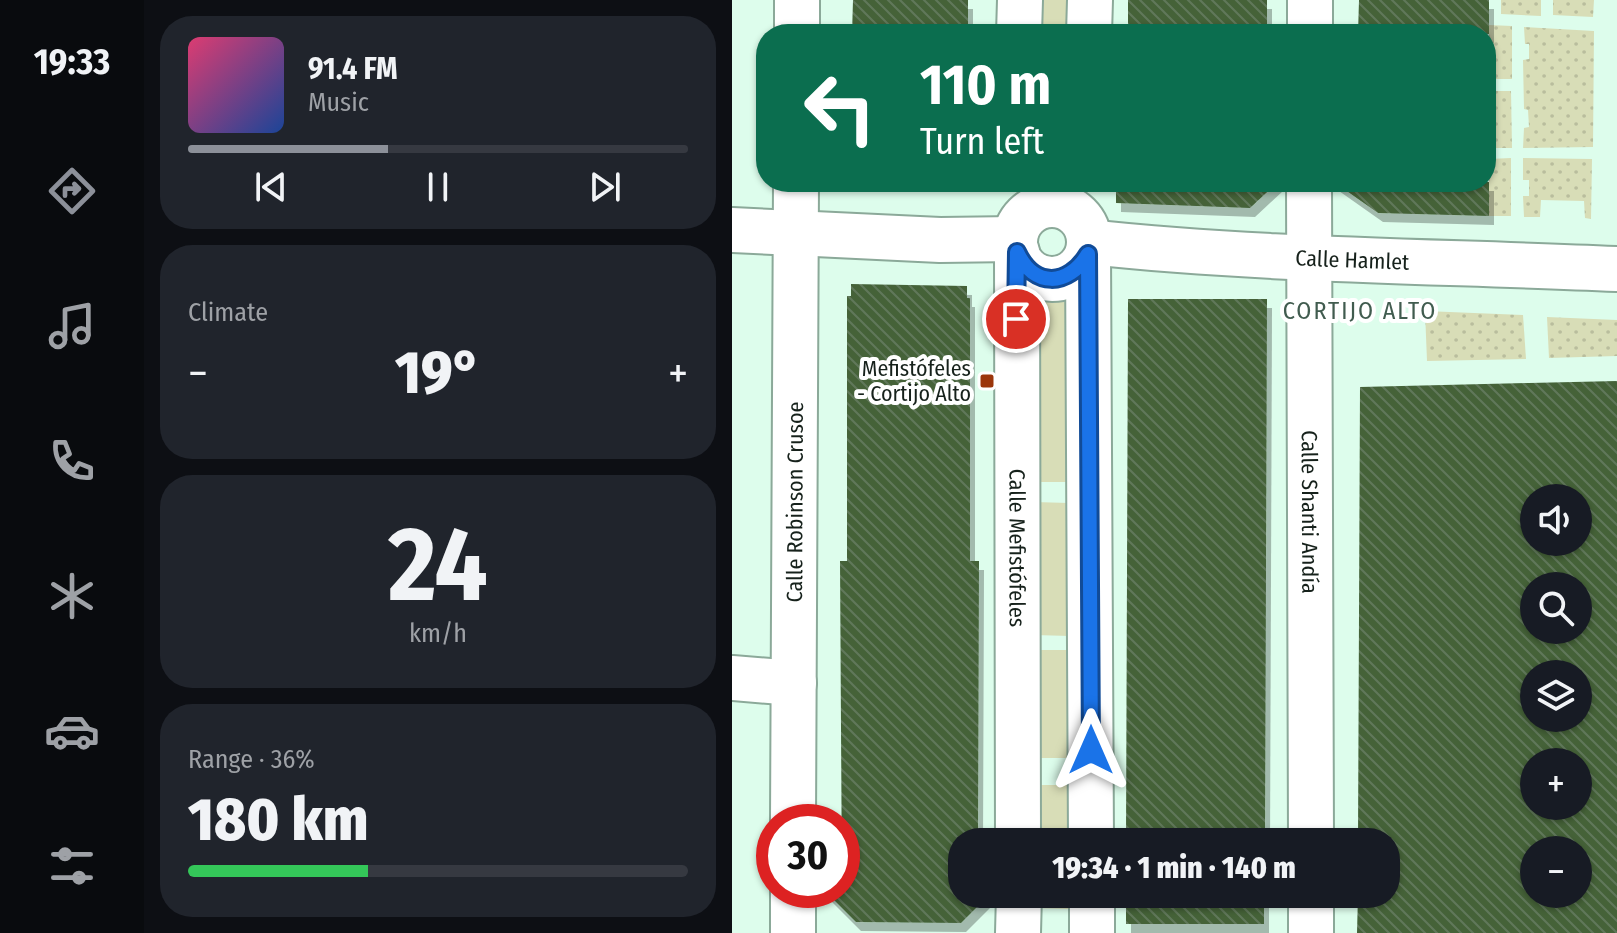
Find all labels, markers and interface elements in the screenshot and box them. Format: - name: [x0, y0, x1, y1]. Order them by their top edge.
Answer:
- text: 19:33: [34, 40, 110, 84]
- text: 91.4 FM: [308, 51, 398, 87]
- text: 110 m: [920, 52, 1051, 119]
- icon: left: [788, 56, 892, 160]
- text: Music: [308, 87, 369, 118]
- text: Turn left: [920, 120, 1044, 164]
- icon: directions: [44, 163, 100, 219]
- icon: previous: [249, 165, 293, 209]
- icon: pause: [416, 165, 460, 209]
- icon: next: [583, 165, 627, 209]
- street label: Calle Hamlet: [1295, 244, 1411, 276]
- pin: [982, 285, 1050, 353]
- text: Climate: [188, 297, 268, 328]
- icon: arrive: [994, 297, 1038, 341]
- district label: CORTIJO ALTO: [1283, 297, 1437, 325]
- icon: music: [44, 298, 100, 354]
- text: 19°: [395, 337, 481, 409]
- text: −: [188, 347, 208, 400]
- text: +: [668, 347, 688, 400]
- place label: Mefistófeles - Cortijo Alto: [857, 355, 971, 407]
- marker: Mefistófeles - Cortijo Alto: [978, 372, 996, 390]
- street label: Calle Robinson Crusoe: [781, 401, 809, 603]
- street label: Calle Shanti Andía: [1296, 430, 1323, 594]
- icon: phone: [44, 433, 100, 489]
- street label: Calle Mefistófeles: [1003, 469, 1031, 627]
- map controls: [1520, 484, 1592, 908]
- button: sound: [1520, 484, 1592, 556]
- text: 24: [388, 503, 488, 628]
- icon: climate: [44, 568, 100, 624]
- button: search: [1520, 572, 1592, 644]
- text: km/h: [409, 618, 467, 649]
- button: layers: [1520, 660, 1592, 732]
- icon: car: [44, 703, 100, 759]
- position arrow: [1049, 708, 1133, 792]
- text: Range · 36%: [188, 744, 315, 775]
- button: +: [1520, 748, 1592, 820]
- text: 180 km: [188, 784, 368, 856]
- speed limit sign: 30: [756, 804, 860, 908]
- button: −: [1520, 836, 1592, 908]
- icon: filters: [44, 838, 100, 894]
- text: 19:34 · 1 min · 140 m: [1052, 850, 1296, 886]

